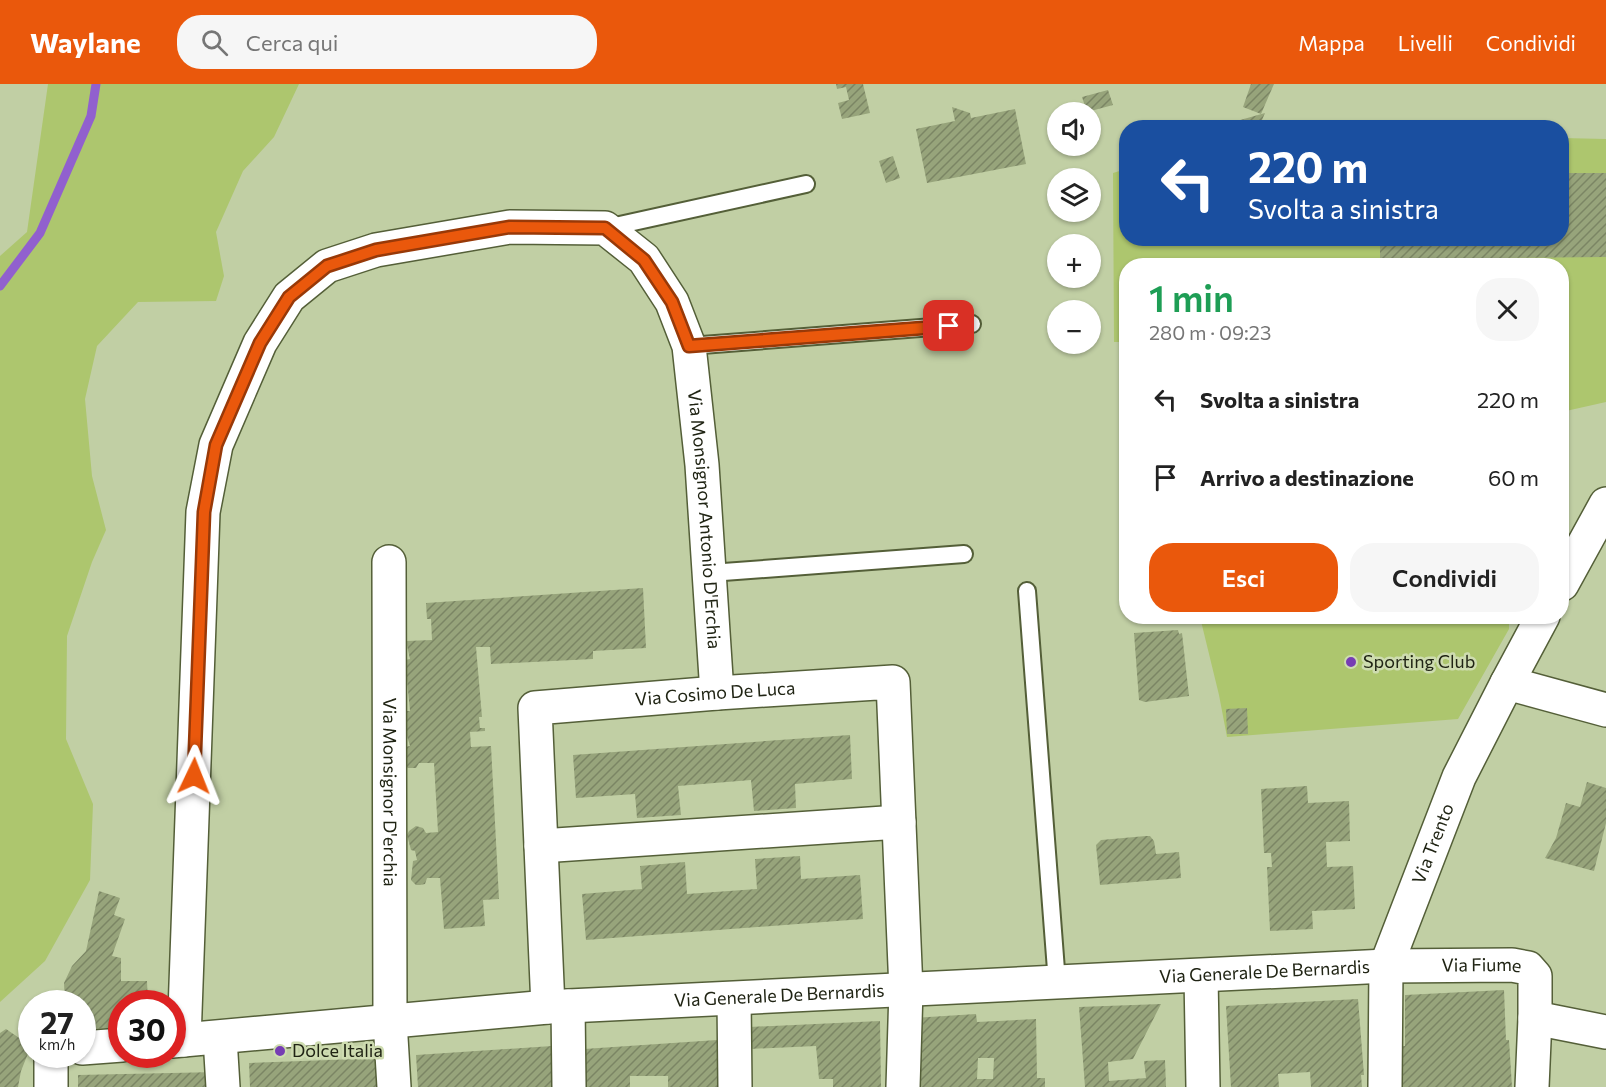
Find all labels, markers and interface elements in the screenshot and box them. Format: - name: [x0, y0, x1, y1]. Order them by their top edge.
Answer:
- search box: [177, 15, 597, 69]
- text: Waylane: [30, 25, 141, 59]
- icon: search: [198, 26, 231, 59]
- text: Cerca qui: [246, 29, 338, 56]
- text: Mappa: [1298, 30, 1365, 55]
- text: Livelli: [1398, 30, 1453, 55]
- text: Condividi: [1486, 30, 1576, 55]
- map controls: [1047, 102, 1101, 354]
- button: sound: [1047, 102, 1101, 156]
- text: 220 m: [1248, 140, 1368, 192]
- icon: left: [1149, 144, 1227, 222]
- button: layers: [1047, 168, 1101, 222]
- text: Svolta a sinistra: [1248, 192, 1439, 225]
- button: +: [1047, 234, 1101, 288]
- text: 1 min: [1149, 275, 1234, 319]
- button: close: [1476, 278, 1539, 341]
- pin: [923, 300, 974, 351]
- button: −: [1047, 300, 1101, 354]
- icon: arrive: [932, 309, 965, 342]
- text: 280 m · 09:23: [1149, 320, 1271, 344]
- icon: left: [1149, 383, 1182, 416]
- text: Svolta a sinistra: [1200, 386, 1359, 413]
- text: 220 m: [1477, 386, 1539, 413]
- street label: Via Monsignor Antonio D'Erchia: [684, 388, 726, 650]
- icon: arrive: [1149, 461, 1182, 494]
- text: Arrivo a destinazione: [1200, 464, 1414, 491]
- text: 60 m: [1488, 464, 1539, 491]
- button: Esci: [1149, 543, 1338, 612]
- button: Condividi: [1350, 543, 1539, 612]
- place label: Sporting Club: [1363, 650, 1475, 672]
- marker: Sporting Club: [1344, 655, 1358, 669]
- street label: Via Cosimo De Luca: [634, 676, 796, 710]
- street label: Via Monsignor D'erchia: [379, 697, 402, 887]
- position arrow: [162, 744, 226, 808]
- street label: Via Trento: [1407, 800, 1458, 887]
- street label: Via Fiume: [1441, 953, 1524, 977]
- street label: Via Generale De Bernardis: [1159, 955, 1370, 987]
- street label: Via Generale De Bernardis: [673, 979, 885, 1011]
- speed limit sign: 30: [108, 990, 186, 1068]
- text: 27: [40, 1003, 74, 1040]
- text: km/h: [39, 1035, 75, 1053]
- place label: Dolce Italia: [292, 1039, 383, 1061]
- marker: Dolce Italia: [273, 1044, 287, 1058]

